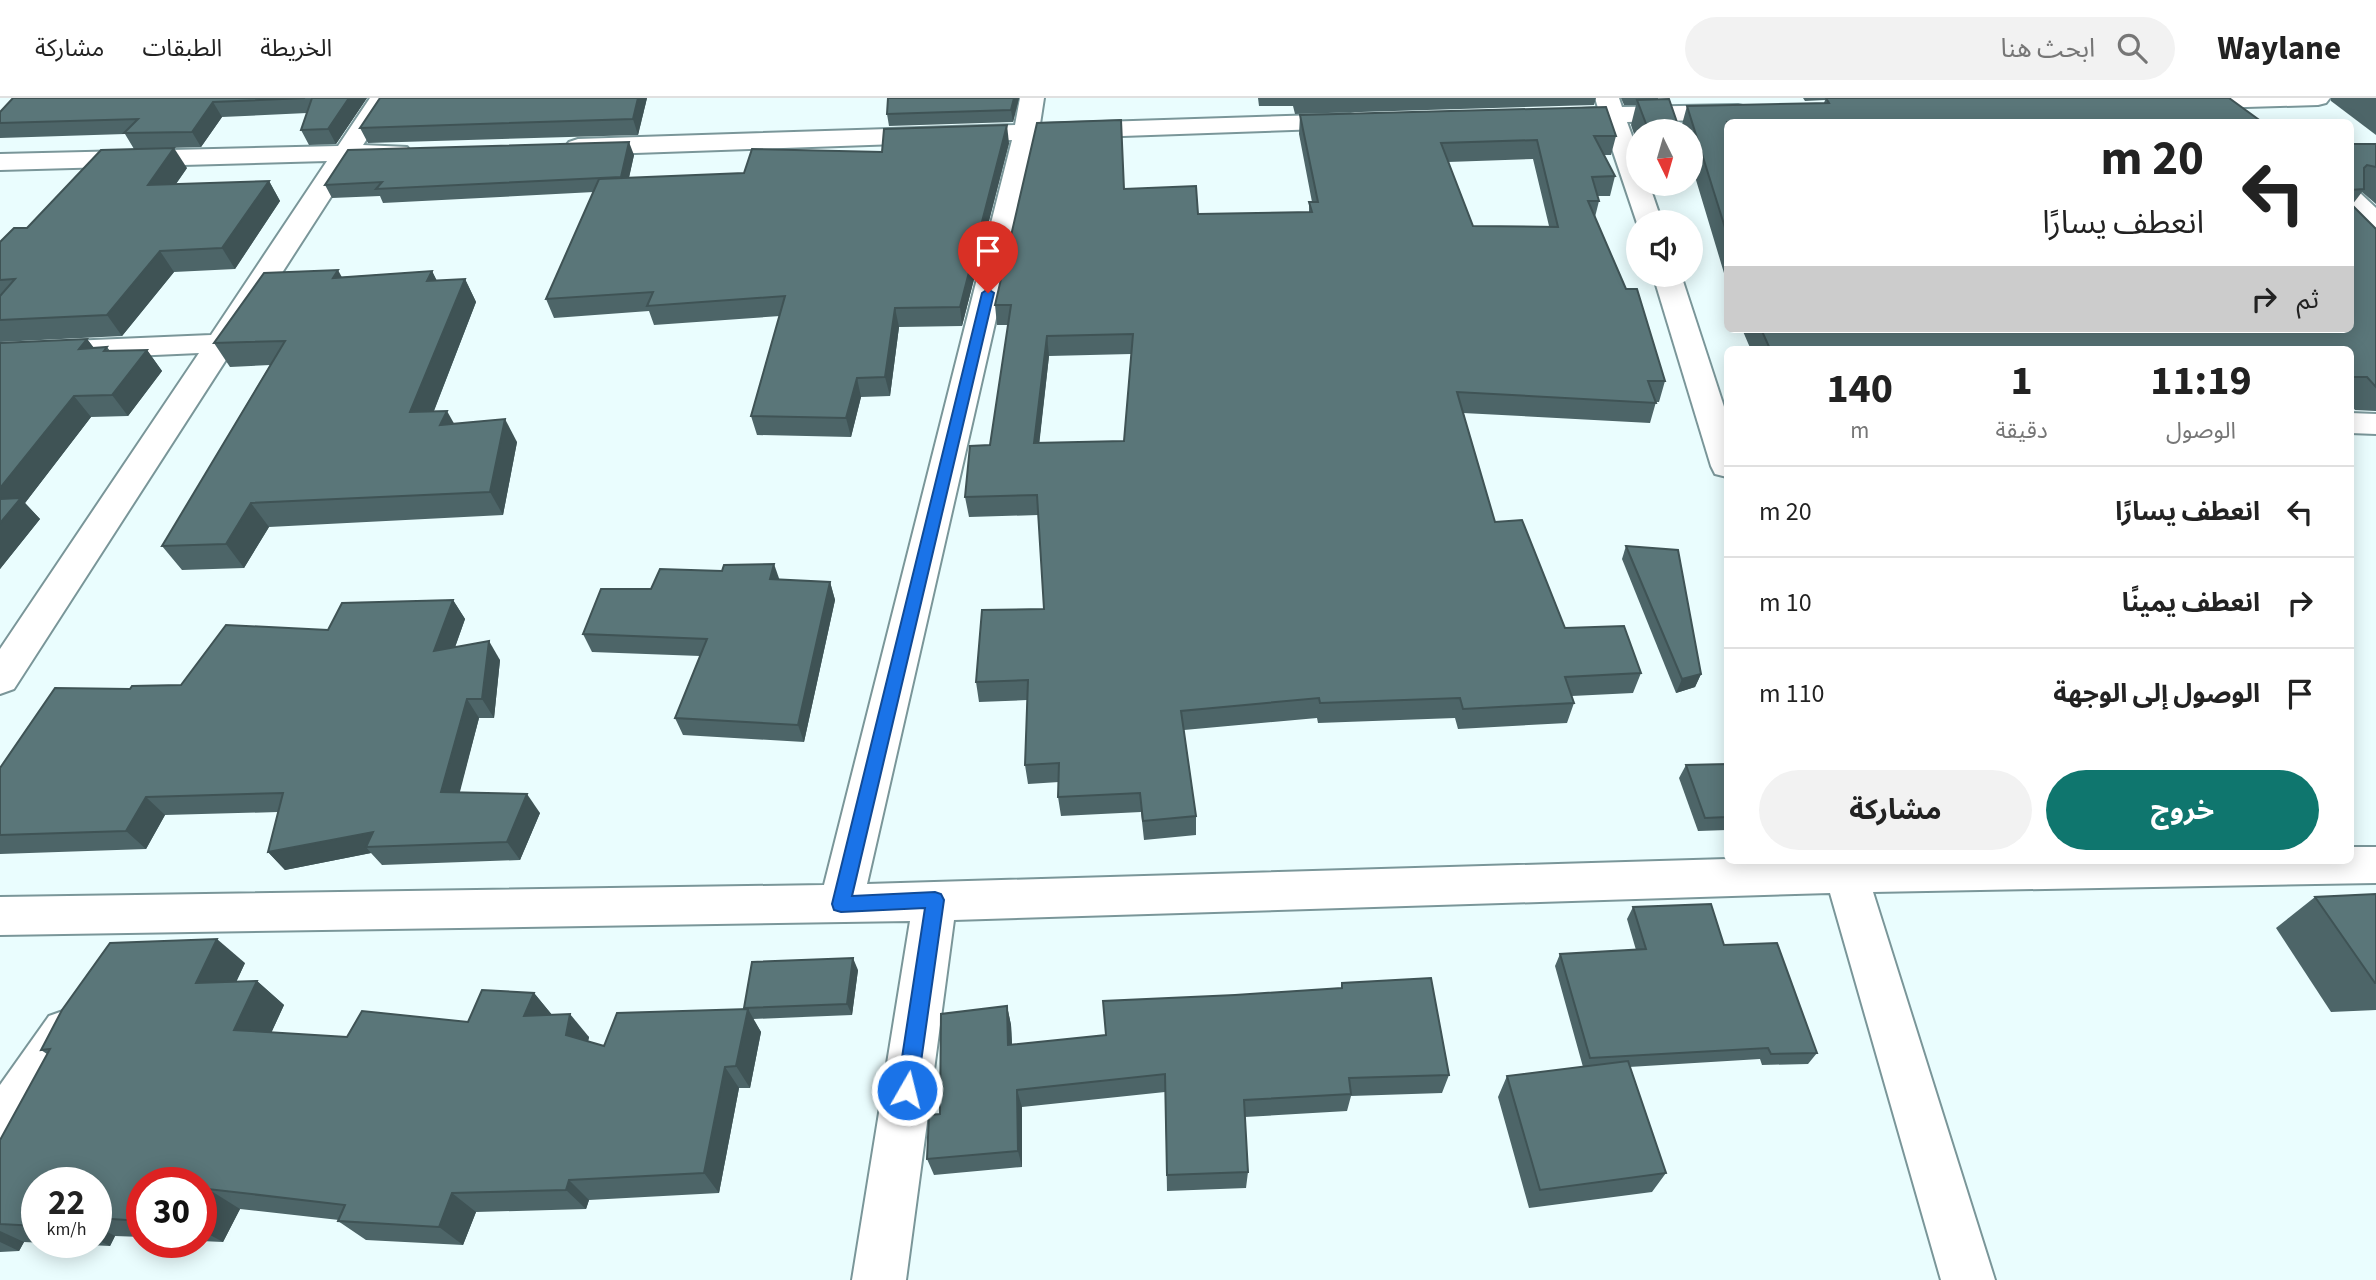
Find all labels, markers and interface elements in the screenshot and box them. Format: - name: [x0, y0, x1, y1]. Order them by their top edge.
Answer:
- search box: [1685, 17, 2175, 80]
- text: Waylane: [2217, 25, 2341, 72]
- icon: search: [2113, 29, 2151, 67]
- text: ابحث هنا: [2000, 30, 2095, 67]
- text: مشاركة: [35, 31, 104, 66]
- text: الطبقات: [142, 31, 222, 66]
- text: الخريطة: [260, 31, 332, 66]
- north arrow: [1626, 119, 1703, 196]
- map controls: [1626, 119, 1703, 287]
- text: 20 m: [2100, 124, 2204, 194]
- icon: left: [2228, 147, 2319, 238]
- text: انعطف يسارًا: [2042, 200, 2204, 246]
- button: sound: [1626, 210, 1703, 287]
- pin: [958, 221, 1018, 293]
- icon: arrive: [969, 232, 1007, 270]
- icon: right: [2245, 280, 2283, 318]
- text: ثم: [2297, 281, 2319, 318]
- text: 1: [2011, 351, 2033, 411]
- text: 11:19: [2150, 351, 2252, 411]
- text: 140: [1826, 359, 1893, 419]
- text: m: [1850, 414, 1869, 447]
- text: دقيقة: [1995, 414, 2048, 447]
- text: الوصول: [2166, 414, 2236, 447]
- text: 20 m: [1759, 493, 1812, 530]
- text: انعطف يسارًا: [2115, 493, 2260, 530]
- icon: left: [2281, 493, 2319, 531]
- text: 10 m: [1759, 584, 1812, 621]
- text: انعطف يمينًا: [2122, 584, 2260, 621]
- icon: right: [2281, 584, 2319, 622]
- text: 110 m: [1759, 675, 1825, 712]
- text: الوصول إلى الوجهة: [2053, 675, 2260, 712]
- icon: arrive: [2281, 675, 2319, 713]
- button: مشاركة: [1759, 770, 2032, 850]
- button: خروج: [2046, 770, 2319, 850]
- position arrow: [870, 1053, 944, 1127]
- speed limit sign: 30: [126, 1167, 217, 1258]
- text: 22: [48, 1178, 85, 1228]
- text: km/h: [47, 1217, 86, 1242]

